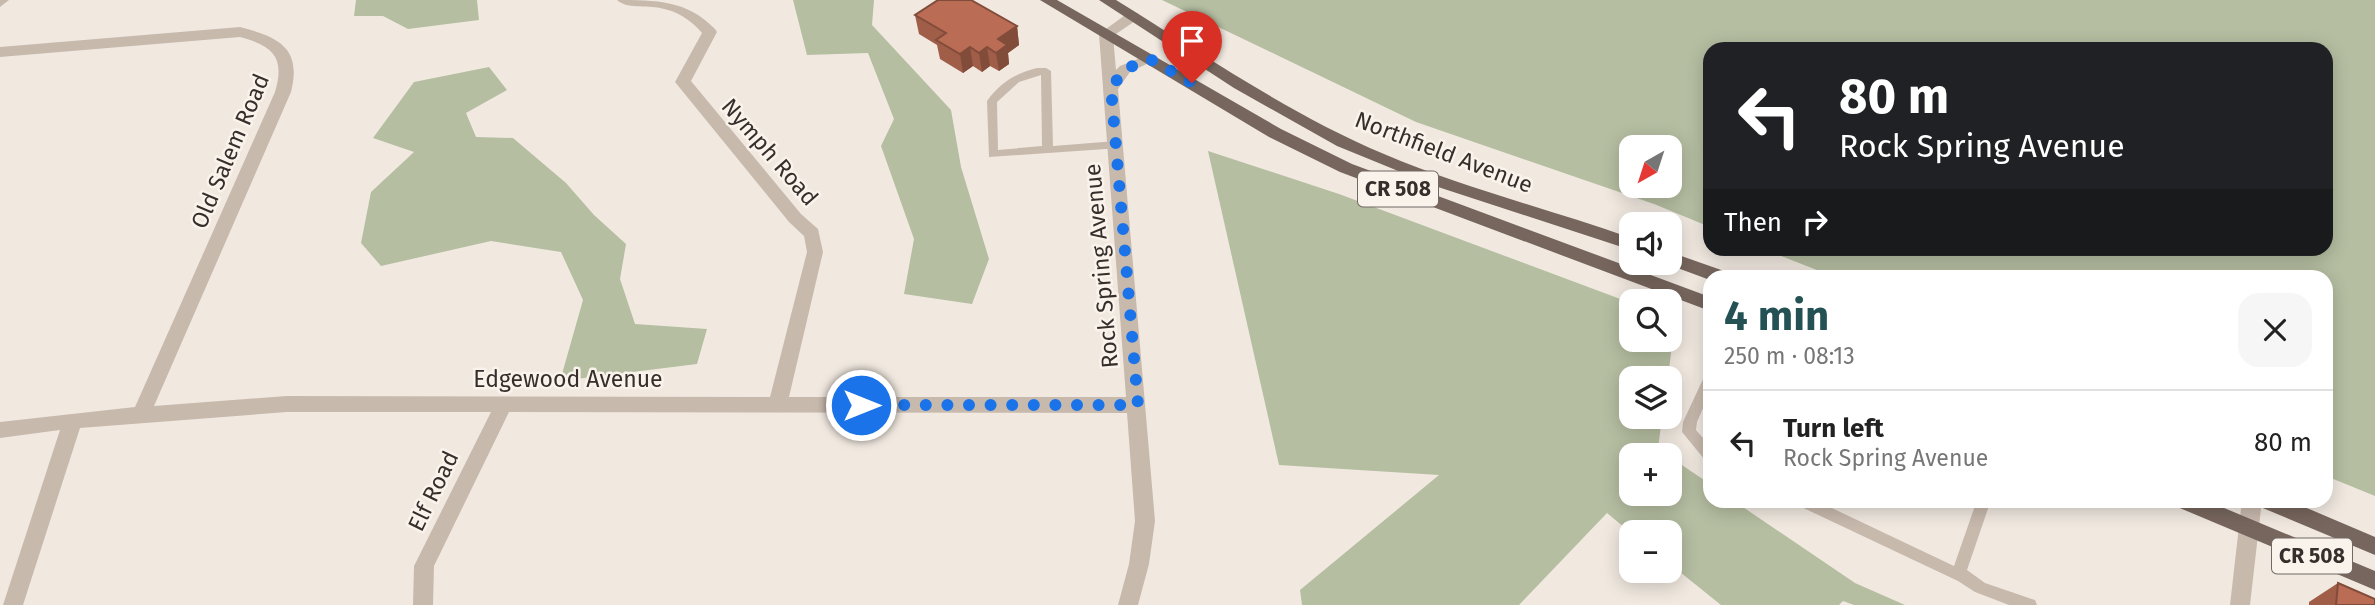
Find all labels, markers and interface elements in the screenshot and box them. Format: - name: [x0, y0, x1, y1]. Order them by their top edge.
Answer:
- pin: [1162, 11, 1222, 83]
- icon: arrive: [1173, 22, 1211, 60]
- text: 80 m: [1839, 67, 1949, 126]
- street label: Old Salem Road: [185, 69, 275, 233]
- icon: left: [1724, 70, 1815, 161]
- street label: Nymph Road: [716, 93, 824, 211]
- street label: Northfield Avenue: [1351, 105, 1537, 199]
- text: Rock Spring Avenue: [1839, 127, 2125, 165]
- north arrow: [1619, 135, 1682, 198]
- map controls: [1619, 135, 1682, 583]
- street label: Rock Spring Avenue: [1078, 163, 1124, 369]
- road number: CR 508: [1358, 172, 1438, 206]
- icon: right: [1796, 203, 1834, 241]
- text: Then: [1724, 207, 1782, 238]
- button: sound: [1619, 212, 1682, 275]
- button: search: [1619, 289, 1682, 352]
- text: 4 min: [1724, 291, 1829, 341]
- button: close: [2238, 293, 2312, 367]
- text: 250 m · 08:13: [1724, 342, 1855, 370]
- street label: Edgewood Avenue: [473, 365, 663, 393]
- button: layers: [1619, 366, 1682, 429]
- position arrow: [824, 368, 898, 442]
- text: Turn left: [1783, 413, 1884, 444]
- icon: left: [1724, 424, 1762, 462]
- text: 80 m: [2254, 427, 2312, 458]
- button: +: [1619, 443, 1682, 506]
- text: Rock Spring Avenue: [1783, 444, 1988, 472]
- street label: Elf Road: [402, 446, 464, 536]
- button: −: [1619, 520, 1682, 583]
- road number: CR 508: [2272, 538, 2352, 574]

